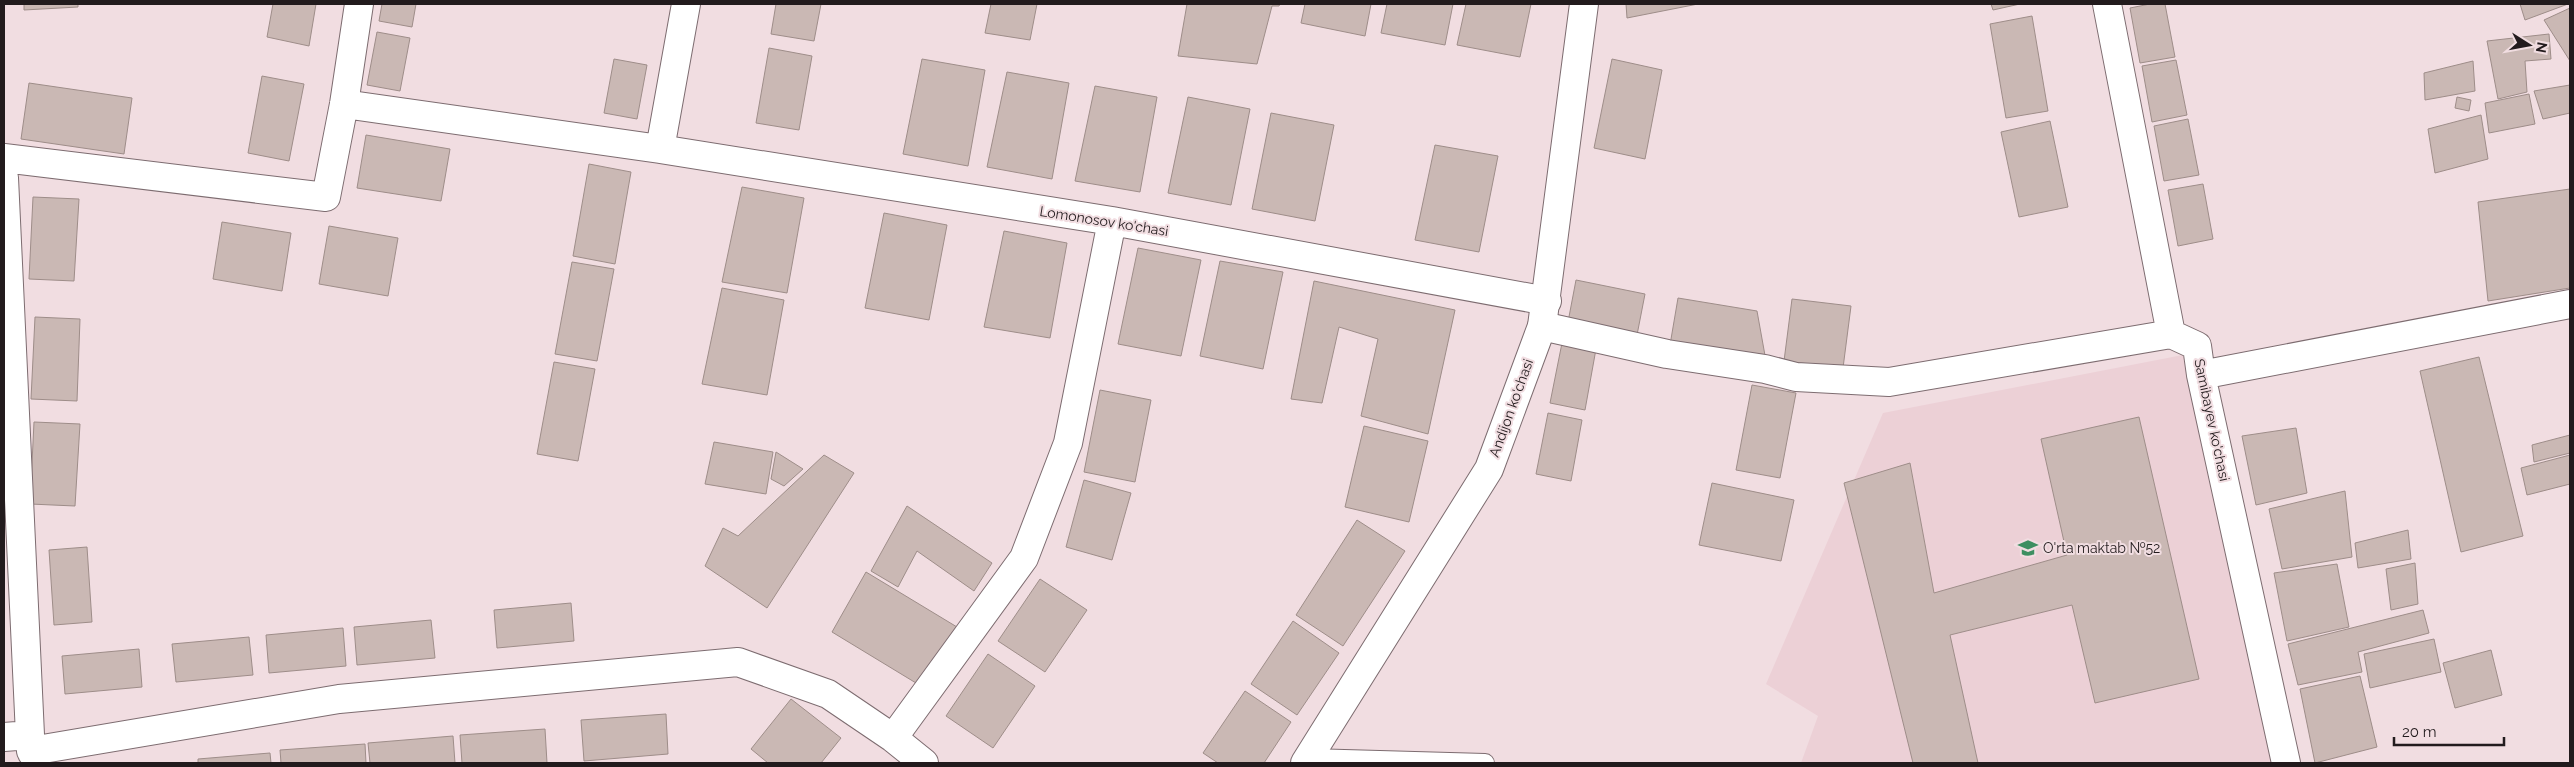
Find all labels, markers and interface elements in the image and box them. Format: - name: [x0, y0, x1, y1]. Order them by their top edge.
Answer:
- north arrow: [2504, 20, 2554, 70]
- text: N: [2533, 41, 2551, 54]
- street label: Lomonosov ko'chasi: [1038, 203, 1170, 239]
- street label: Andijon ko'chasi: [1486, 357, 1536, 459]
- street label: Samibayev ko'chasi: [2191, 357, 2233, 483]
- school or university icon: O'rta maktab №52: [2017, 537, 2039, 559]
- place label: O'rta maktab №52: [2043, 540, 2160, 556]
- scale bar: [2394, 714, 2504, 746]
- text: 20 m: [2402, 723, 2437, 741]

